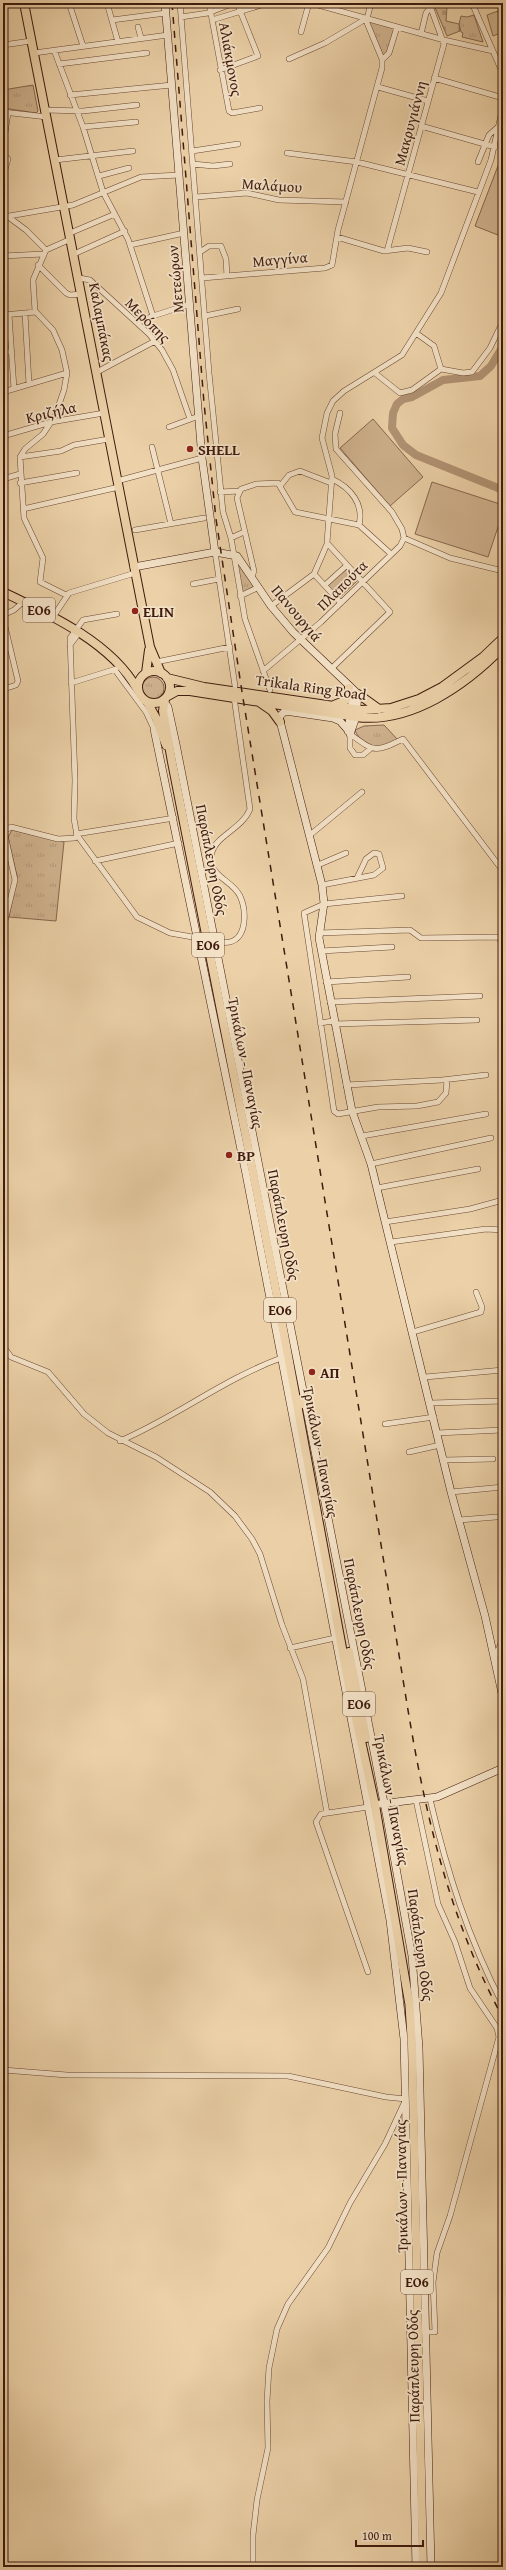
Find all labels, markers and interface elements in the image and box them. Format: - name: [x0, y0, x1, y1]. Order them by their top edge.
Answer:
- street label: Αλιάκμονος: [214, 20, 248, 98]
- street label: Μακρυγιάννη: [389, 78, 431, 168]
- street label: Μαλάμου: [241, 172, 303, 198]
- street label: Μετεώρων: [162, 244, 188, 314]
- street label: Μαγγίνα: [251, 246, 309, 272]
- street label: Καλαμπάκας: [84, 281, 120, 364]
- street label: Μερόπης: [121, 293, 176, 348]
- street label: Κριζήλα: [24, 396, 78, 428]
- place label: SHELL: [198, 439, 240, 460]
- marker: SHELL: [185, 444, 195, 454]
- street label: Πλαπούτα: [312, 555, 372, 615]
- street label: Πανουργιά: [267, 580, 327, 646]
- road number: ΕΟ6: [23, 598, 55, 622]
- place label: ELIN: [143, 601, 174, 622]
- marker: ELIN: [130, 606, 140, 616]
- street label: Trikala Ring Road: [254, 669, 368, 705]
- street label: Παράπλευρη Οδός: [191, 803, 233, 918]
- road number: ΕΟ6: [192, 933, 224, 957]
- street label: Τρικάλων - Παναγίας: [223, 996, 269, 1131]
- place label: BP: [237, 1145, 255, 1166]
- marker: BP: [224, 1150, 234, 1160]
- street label: Παράπλευρη Οδός: [263, 1168, 305, 1283]
- road number: ΕΟ6: [264, 1298, 296, 1322]
- place label: ΑΠ: [320, 1362, 340, 1383]
- marker: ΑΠ: [307, 1367, 317, 1377]
- street label: Τρικάλων - Παναγίας: [298, 1385, 344, 1520]
- street label: Παράπλευρη Οδός: [339, 1557, 381, 1672]
- road number: ΕΟ6: [343, 1692, 375, 1716]
- street label: Τρικάλων - Παναγίας: [369, 1733, 415, 1868]
- street label: Παράπλευρη Οδός: [403, 1888, 439, 2003]
- street label: Τρικάλων - Παναγίας: [389, 2118, 413, 2253]
- road number: ΕΟ6: [401, 2270, 433, 2294]
- street label: Παράπλευρη Οδός: [402, 2309, 424, 2423]
- scale bar: [356, 2522, 423, 2548]
- text: 100 m: [362, 2527, 392, 2544]

